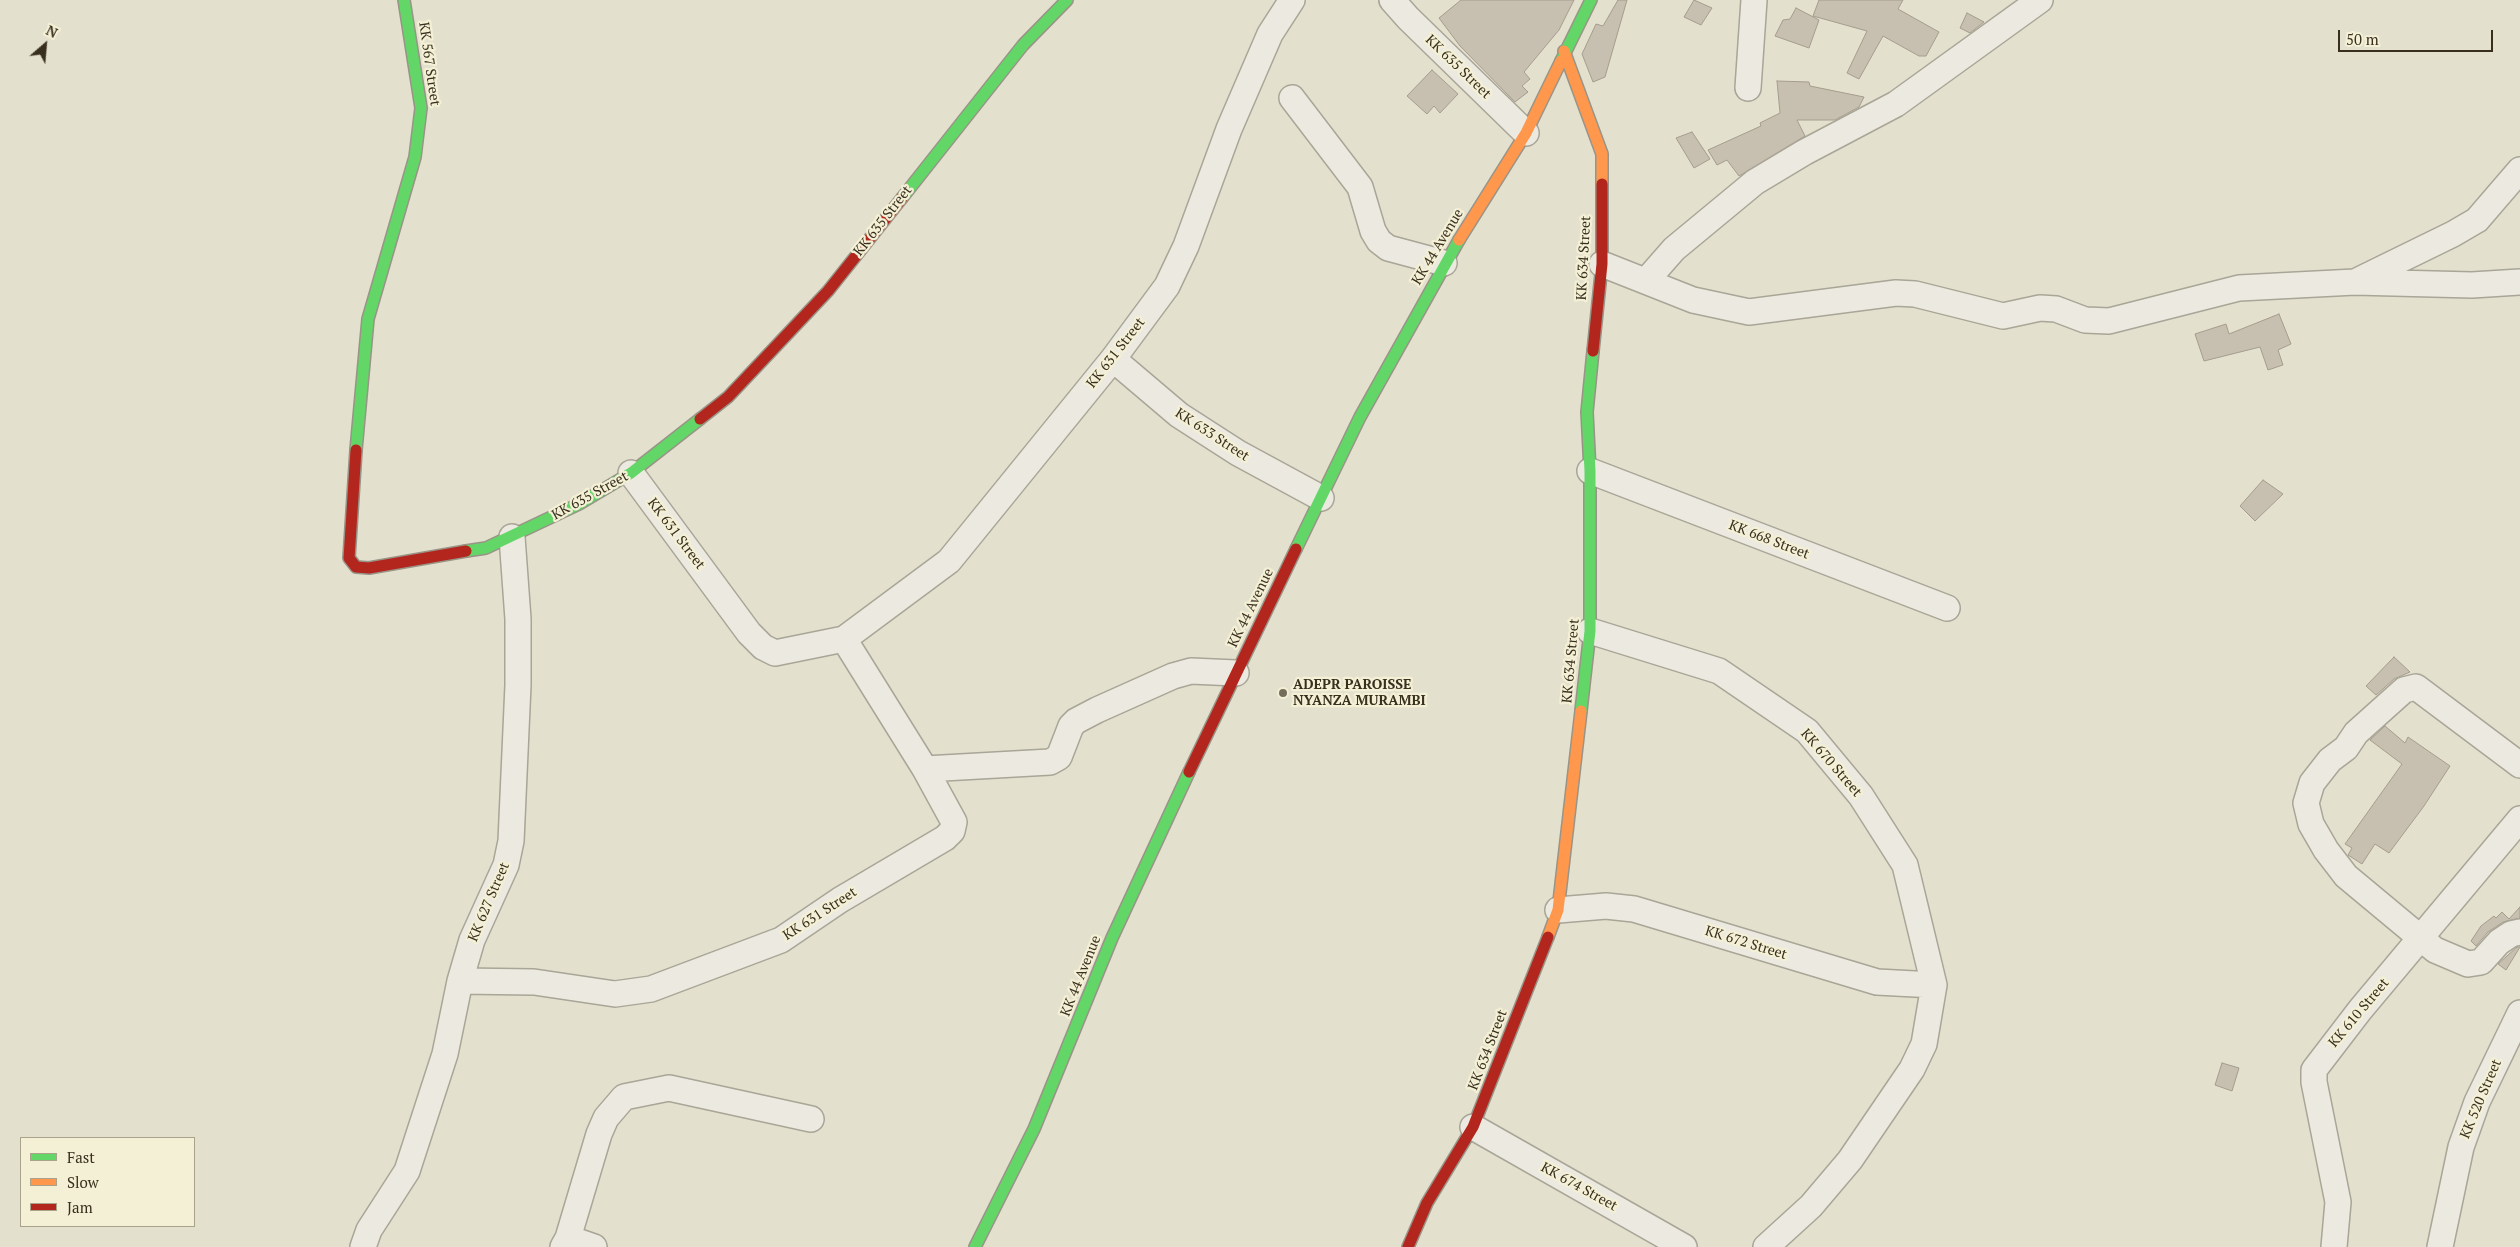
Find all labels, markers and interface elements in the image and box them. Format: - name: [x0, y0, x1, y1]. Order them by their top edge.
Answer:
- north arrow: [20, 20, 70, 70]
- text: N: [43, 20, 61, 42]
- scale bar: [2340, 20, 2495, 52]
- street label: KK 567 Street: [415, 21, 443, 107]
- text: 50 m: [2346, 29, 2379, 49]
- street label: KK 635 Street: [1422, 32, 1494, 102]
- street label: KK 635 Street: [850, 182, 916, 260]
- street label: KK 44 Avenue: [1409, 206, 1467, 288]
- street label: KK 634 Street: [1573, 215, 1595, 301]
- street label: KK 631 Street: [1083, 314, 1149, 392]
- street label: KK 633 Street: [1172, 405, 1252, 465]
- street label: KK 635 Street: [549, 468, 631, 524]
- street label: KK 631 Street: [644, 495, 708, 573]
- street label: KK 668 Street: [1726, 517, 1812, 563]
- street label: KK 44 Avenue: [1225, 566, 1277, 650]
- street label: KK 634 Street: [1559, 618, 1583, 704]
- place label: ADEPR PAROISSE NYANZA MURAMBI: [1293, 677, 1426, 710]
- marker: ADEPR PAROISSE NYANZA MURAMBI: [1277, 687, 1289, 699]
- street label: KK 670 Street: [1797, 726, 1865, 800]
- street label: KK 627 Street: [465, 860, 513, 944]
- street label: KK 631 Street: [780, 884, 860, 944]
- street label: KK 672 Street: [1703, 923, 1789, 963]
- street label: KK 44 Avenue: [1057, 933, 1105, 1019]
- street label: KK 610 Street: [2325, 975, 2393, 1051]
- street label: KK 634 Street: [1465, 1007, 1511, 1093]
- street label: KK 520 Street: [2457, 1057, 2505, 1141]
- legend: [20, 1137, 195, 1227]
- text: Fast: [67, 1147, 95, 1167]
- street label: KK 674 Street: [1538, 1159, 1620, 1215]
- text: Slow: [67, 1172, 99, 1192]
- text: Jam: [67, 1197, 93, 1217]

